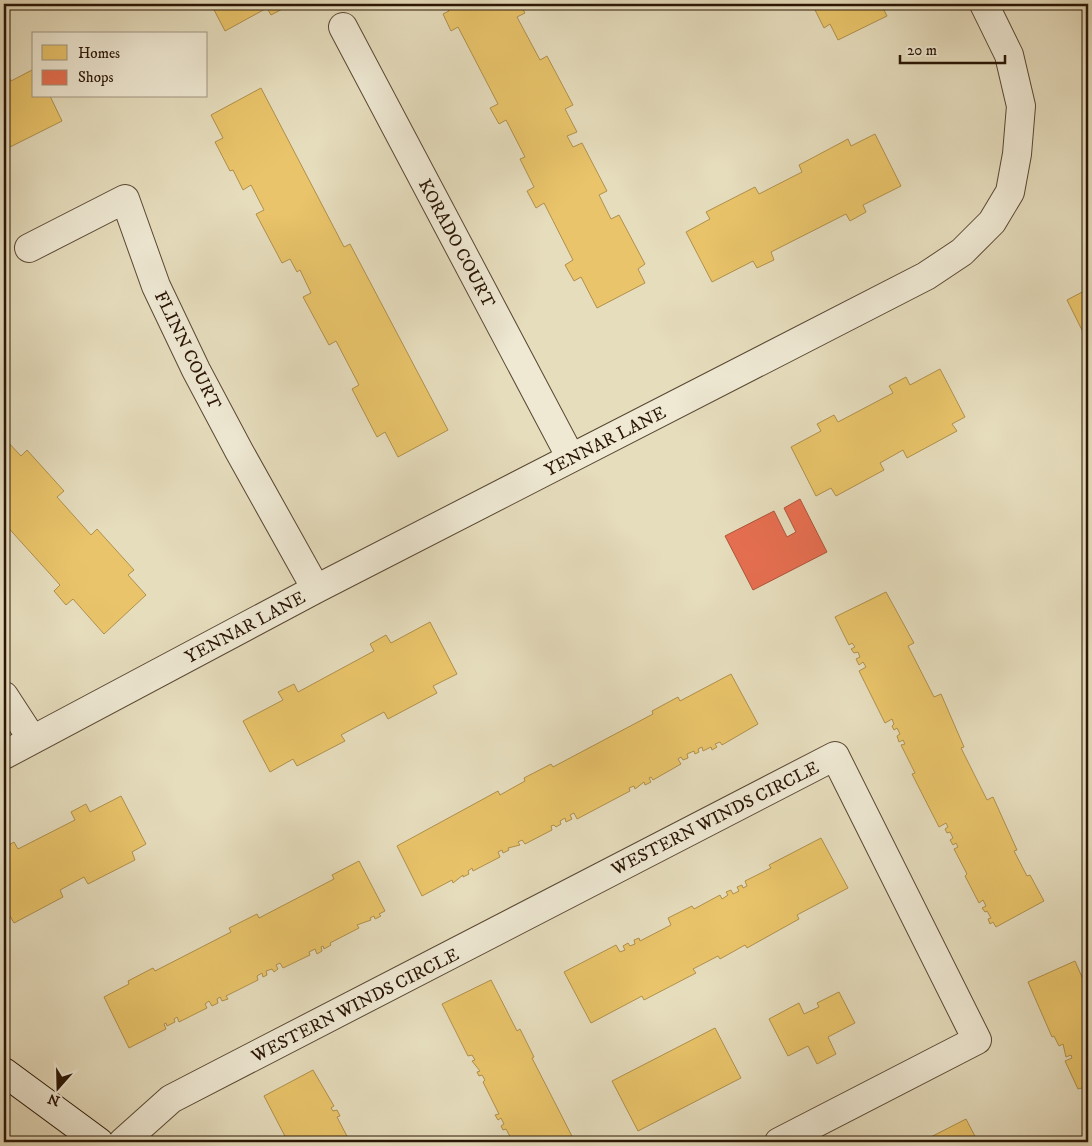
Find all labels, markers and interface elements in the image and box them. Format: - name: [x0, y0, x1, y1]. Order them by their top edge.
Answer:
- legend: [32, 32, 208, 98]
- scale bar: [900, 32, 1004, 64]
- text: 20 m: [907, 41, 937, 60]
- text: Homes: [78, 44, 120, 63]
- text: Shops: [78, 68, 114, 87]
- street label: KORADO COURT: [413, 175, 499, 312]
- street label: FLINN COURT: [149, 288, 225, 414]
- street label: YENNAR LANE: [541, 402, 670, 482]
- street label: YENNAR LANE: [182, 587, 310, 669]
- street label: WESTERN WINDS CIRCLE: [607, 757, 823, 881]
- street label: WESTERN WINDS CIRCLE: [247, 944, 463, 1068]
- north arrow: [32, 1064, 82, 1114]
- text: N: [45, 1089, 62, 1110]

